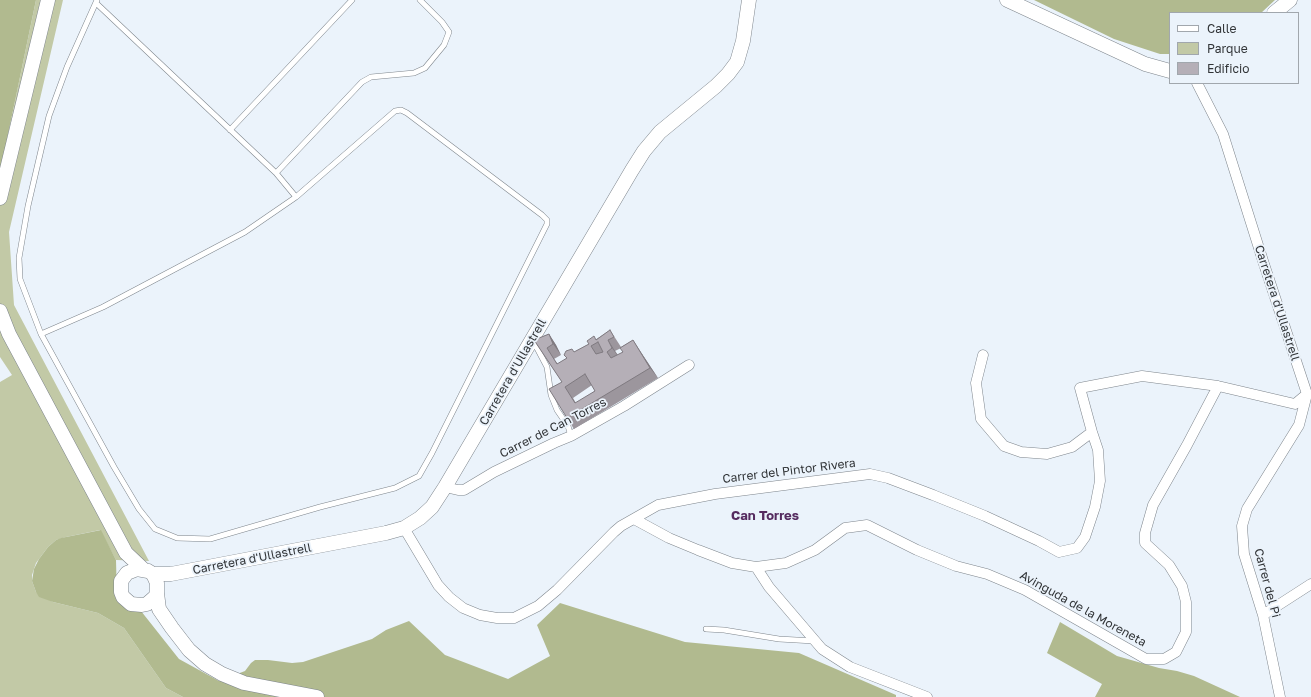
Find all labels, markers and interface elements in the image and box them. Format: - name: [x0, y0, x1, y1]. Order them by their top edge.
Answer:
- legend: [1169, 12, 1299, 84]
- text: Calle: [1207, 21, 1236, 36]
- text: Parque: [1207, 41, 1248, 56]
- text: Edificio: [1207, 61, 1249, 76]
- street label: Carretera d'Ullastrell: [1251, 243, 1303, 363]
- street label: Carretera d'Ullastrell: [477, 316, 549, 428]
- street label: Carrer de Can Torres: [497, 395, 609, 461]
- street label: Carrer del Pintor Rivera: [722, 456, 856, 486]
- district label: Can Torres: [731, 508, 799, 524]
- street label: Carretera d'Ullastrell: [191, 540, 313, 578]
- street label: Carrer del Pi: [1251, 547, 1283, 619]
- street label: Avinguda de la Moreneta: [1017, 568, 1149, 650]

